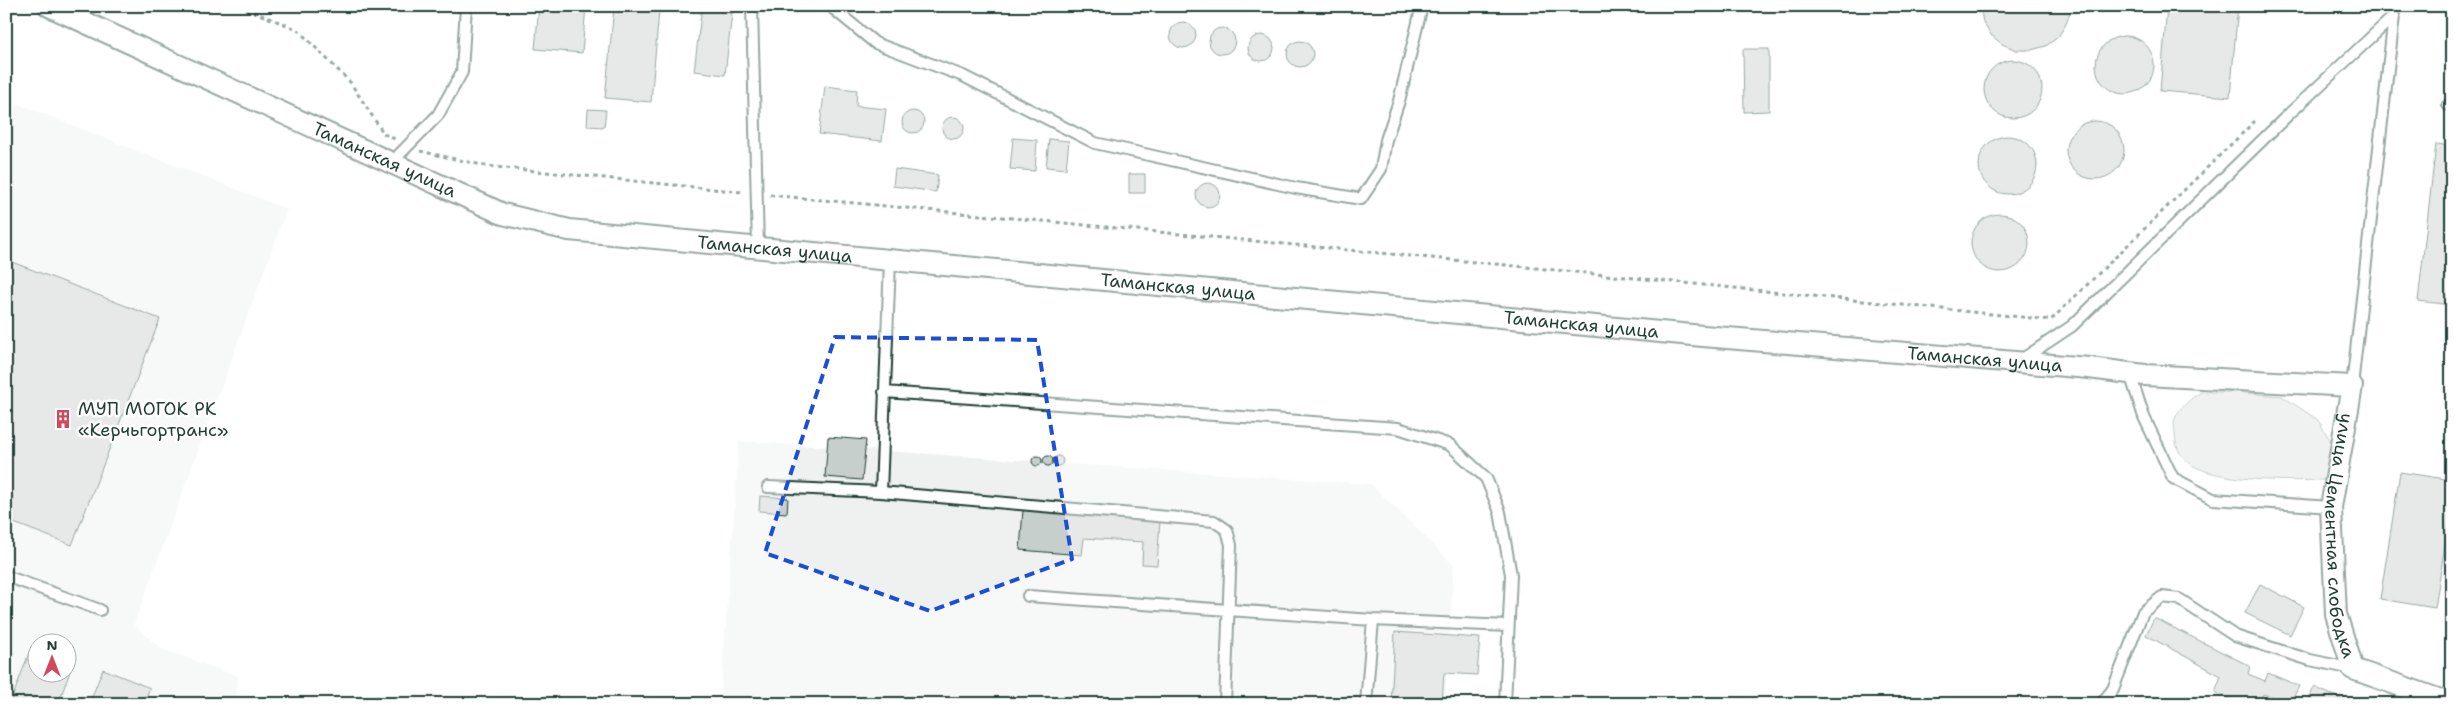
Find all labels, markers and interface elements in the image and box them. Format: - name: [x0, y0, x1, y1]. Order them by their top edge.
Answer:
- street label: Таманская улица: [309, 116, 460, 203]
- street label: Таманская улица: [696, 230, 853, 268]
- street label: Таманская улица: [1099, 268, 1257, 306]
- street label: Таманская улица: [1503, 305, 1660, 344]
- street label: Таманская улица: [1906, 341, 2063, 378]
- place label: МУП МОГОК РК «Керчьгортранс»: [78, 397, 228, 442]
- building icon: МУП МОГОК РК «Керчьгортранс»: [52, 408, 74, 430]
- street label: улица Цементная слободка: [2319, 411, 2361, 661]
- north arrow: [28, 632, 78, 682]
- text: N: [46, 636, 58, 654]

